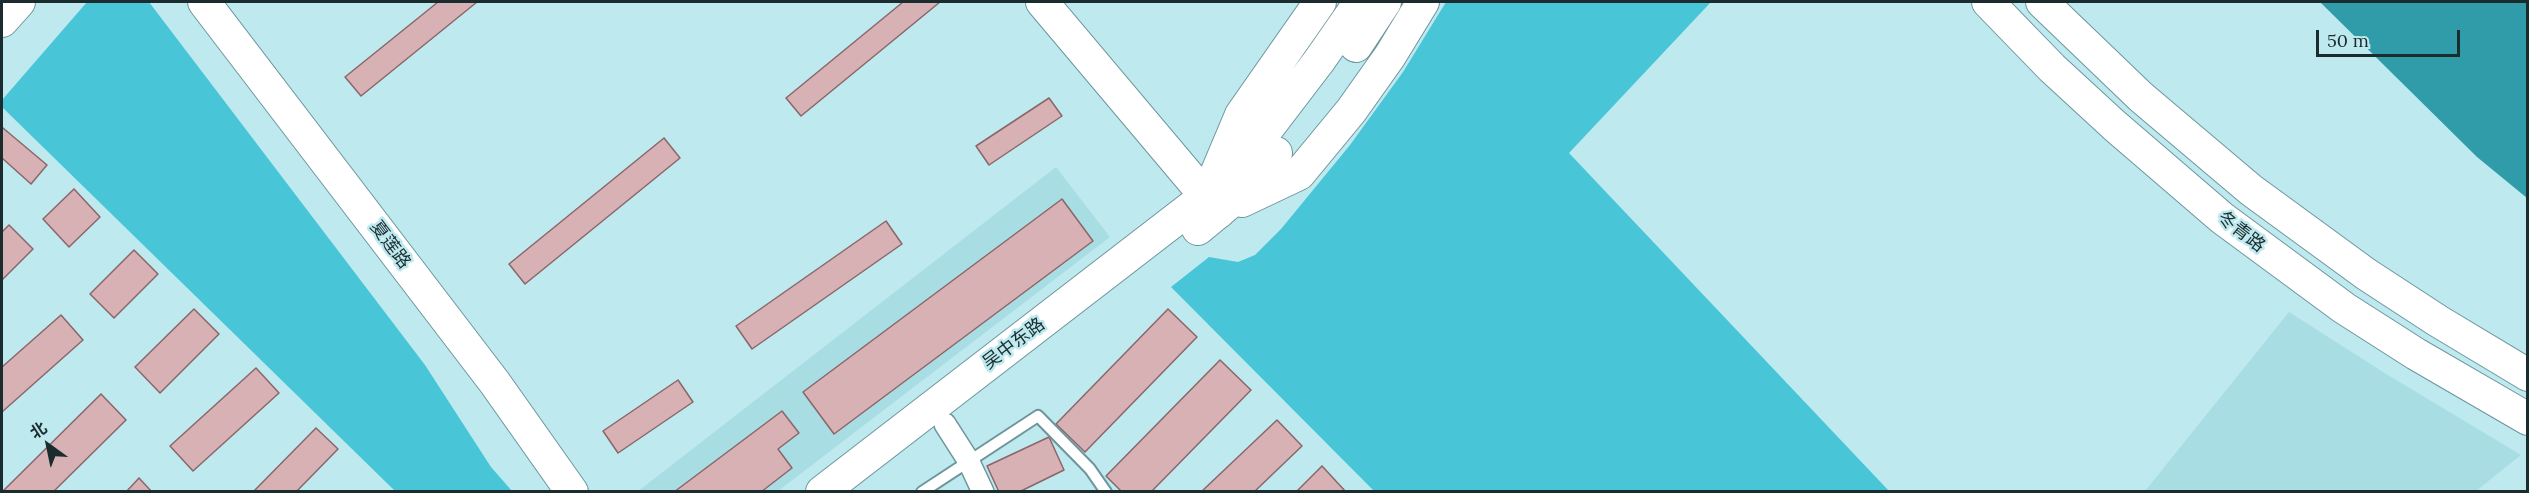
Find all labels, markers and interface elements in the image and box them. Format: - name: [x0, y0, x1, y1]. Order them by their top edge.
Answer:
- scale bar: [2319, 18, 2463, 56]
- text: 50 m: [2327, 29, 2369, 52]
- street label: 冬青路: [2213, 207, 2269, 257]
- street label: 夏莲路: [365, 217, 415, 273]
- street label: 吴中东路: [979, 314, 1049, 374]
- north arrow: [18, 415, 78, 475]
- text: 北: [26, 417, 50, 443]

